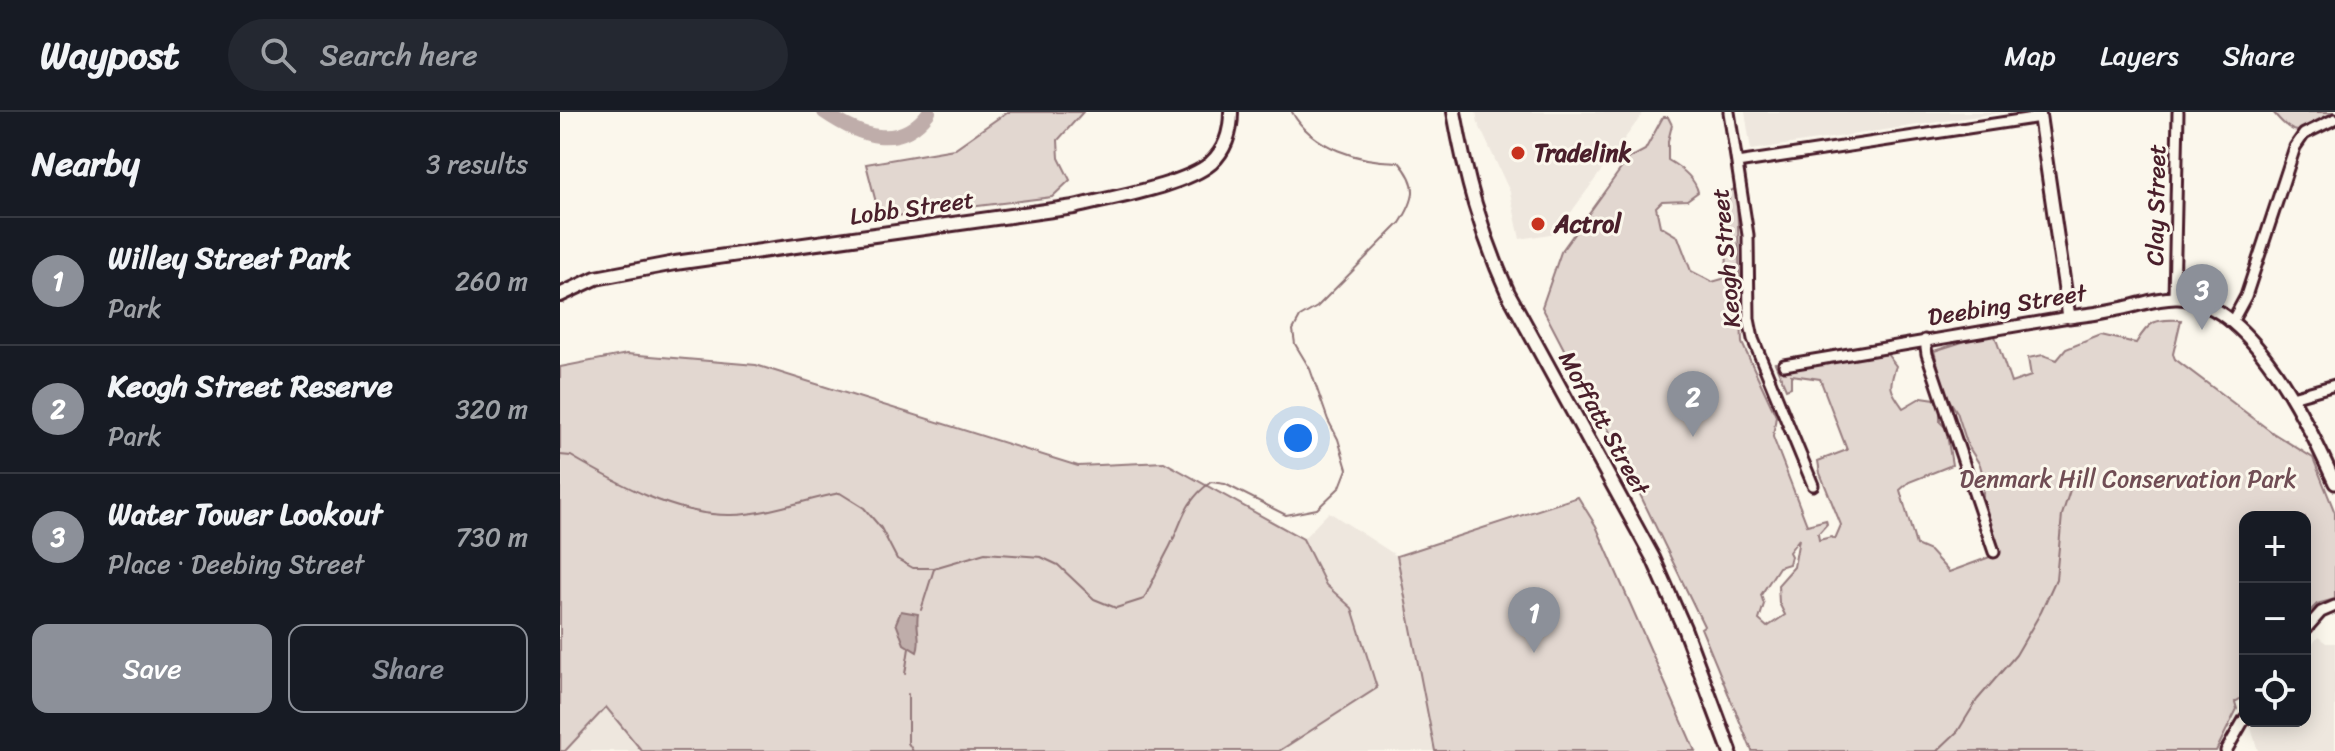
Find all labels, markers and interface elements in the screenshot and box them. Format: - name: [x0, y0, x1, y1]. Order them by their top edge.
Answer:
- search box: [228, 19, 788, 91]
- text: Waypost: [40, 22, 180, 89]
- text: Search here: [320, 28, 478, 82]
- text: Map: [2004, 31, 2056, 80]
- text: Layers: [2100, 31, 2179, 80]
- text: Share: [2223, 31, 2295, 80]
- icon: search: [256, 33, 300, 77]
- place label: Tradelink: [1534, 132, 1631, 174]
- text: Nearby: [32, 134, 140, 194]
- text: 3 results: [426, 141, 528, 187]
- marker: Tradelink: [1509, 144, 1527, 162]
- street label: Clay Street: [2134, 144, 2178, 266]
- street label: Lobb Street: [847, 178, 977, 238]
- street label: Keogh Street: [1699, 187, 1753, 329]
- place label: Actrol: [1553, 203, 1622, 245]
- marker: Actrol: [1529, 215, 1547, 233]
- text: Willey Street Park: [108, 231, 351, 285]
- text: 1: [52, 258, 64, 304]
- text: 260 m: [455, 258, 528, 304]
- pin: 3: [2176, 264, 2228, 330]
- street label: Deebing Street: [1925, 272, 2091, 338]
- text: Park: [108, 285, 161, 331]
- street label: Moffatt Street: [1547, 343, 1662, 504]
- text: Keogh Street Reserve: [108, 359, 393, 413]
- pin: 2: [1667, 371, 1719, 437]
- text: 2: [50, 386, 66, 432]
- text: 320 m: [456, 386, 528, 432]
- text: Park: [108, 413, 161, 459]
- your location: [1278, 418, 1318, 458]
- park label: Denmark Hill Conservation Park: [1960, 458, 2297, 500]
- text: Water Tower Lookout: [108, 487, 382, 541]
- map controls: [2239, 511, 2311, 727]
- button: +: [2239, 511, 2311, 583]
- text: 3: [51, 514, 65, 560]
- text: 730 m: [456, 514, 528, 560]
- text: Place · Deebing Street: [108, 541, 364, 587]
- button: −: [2239, 583, 2311, 655]
- pin: 1: [1508, 587, 1560, 653]
- button: Save: [32, 624, 272, 713]
- button: Share: [288, 624, 528, 713]
- button: locate: [2239, 655, 2311, 727]

